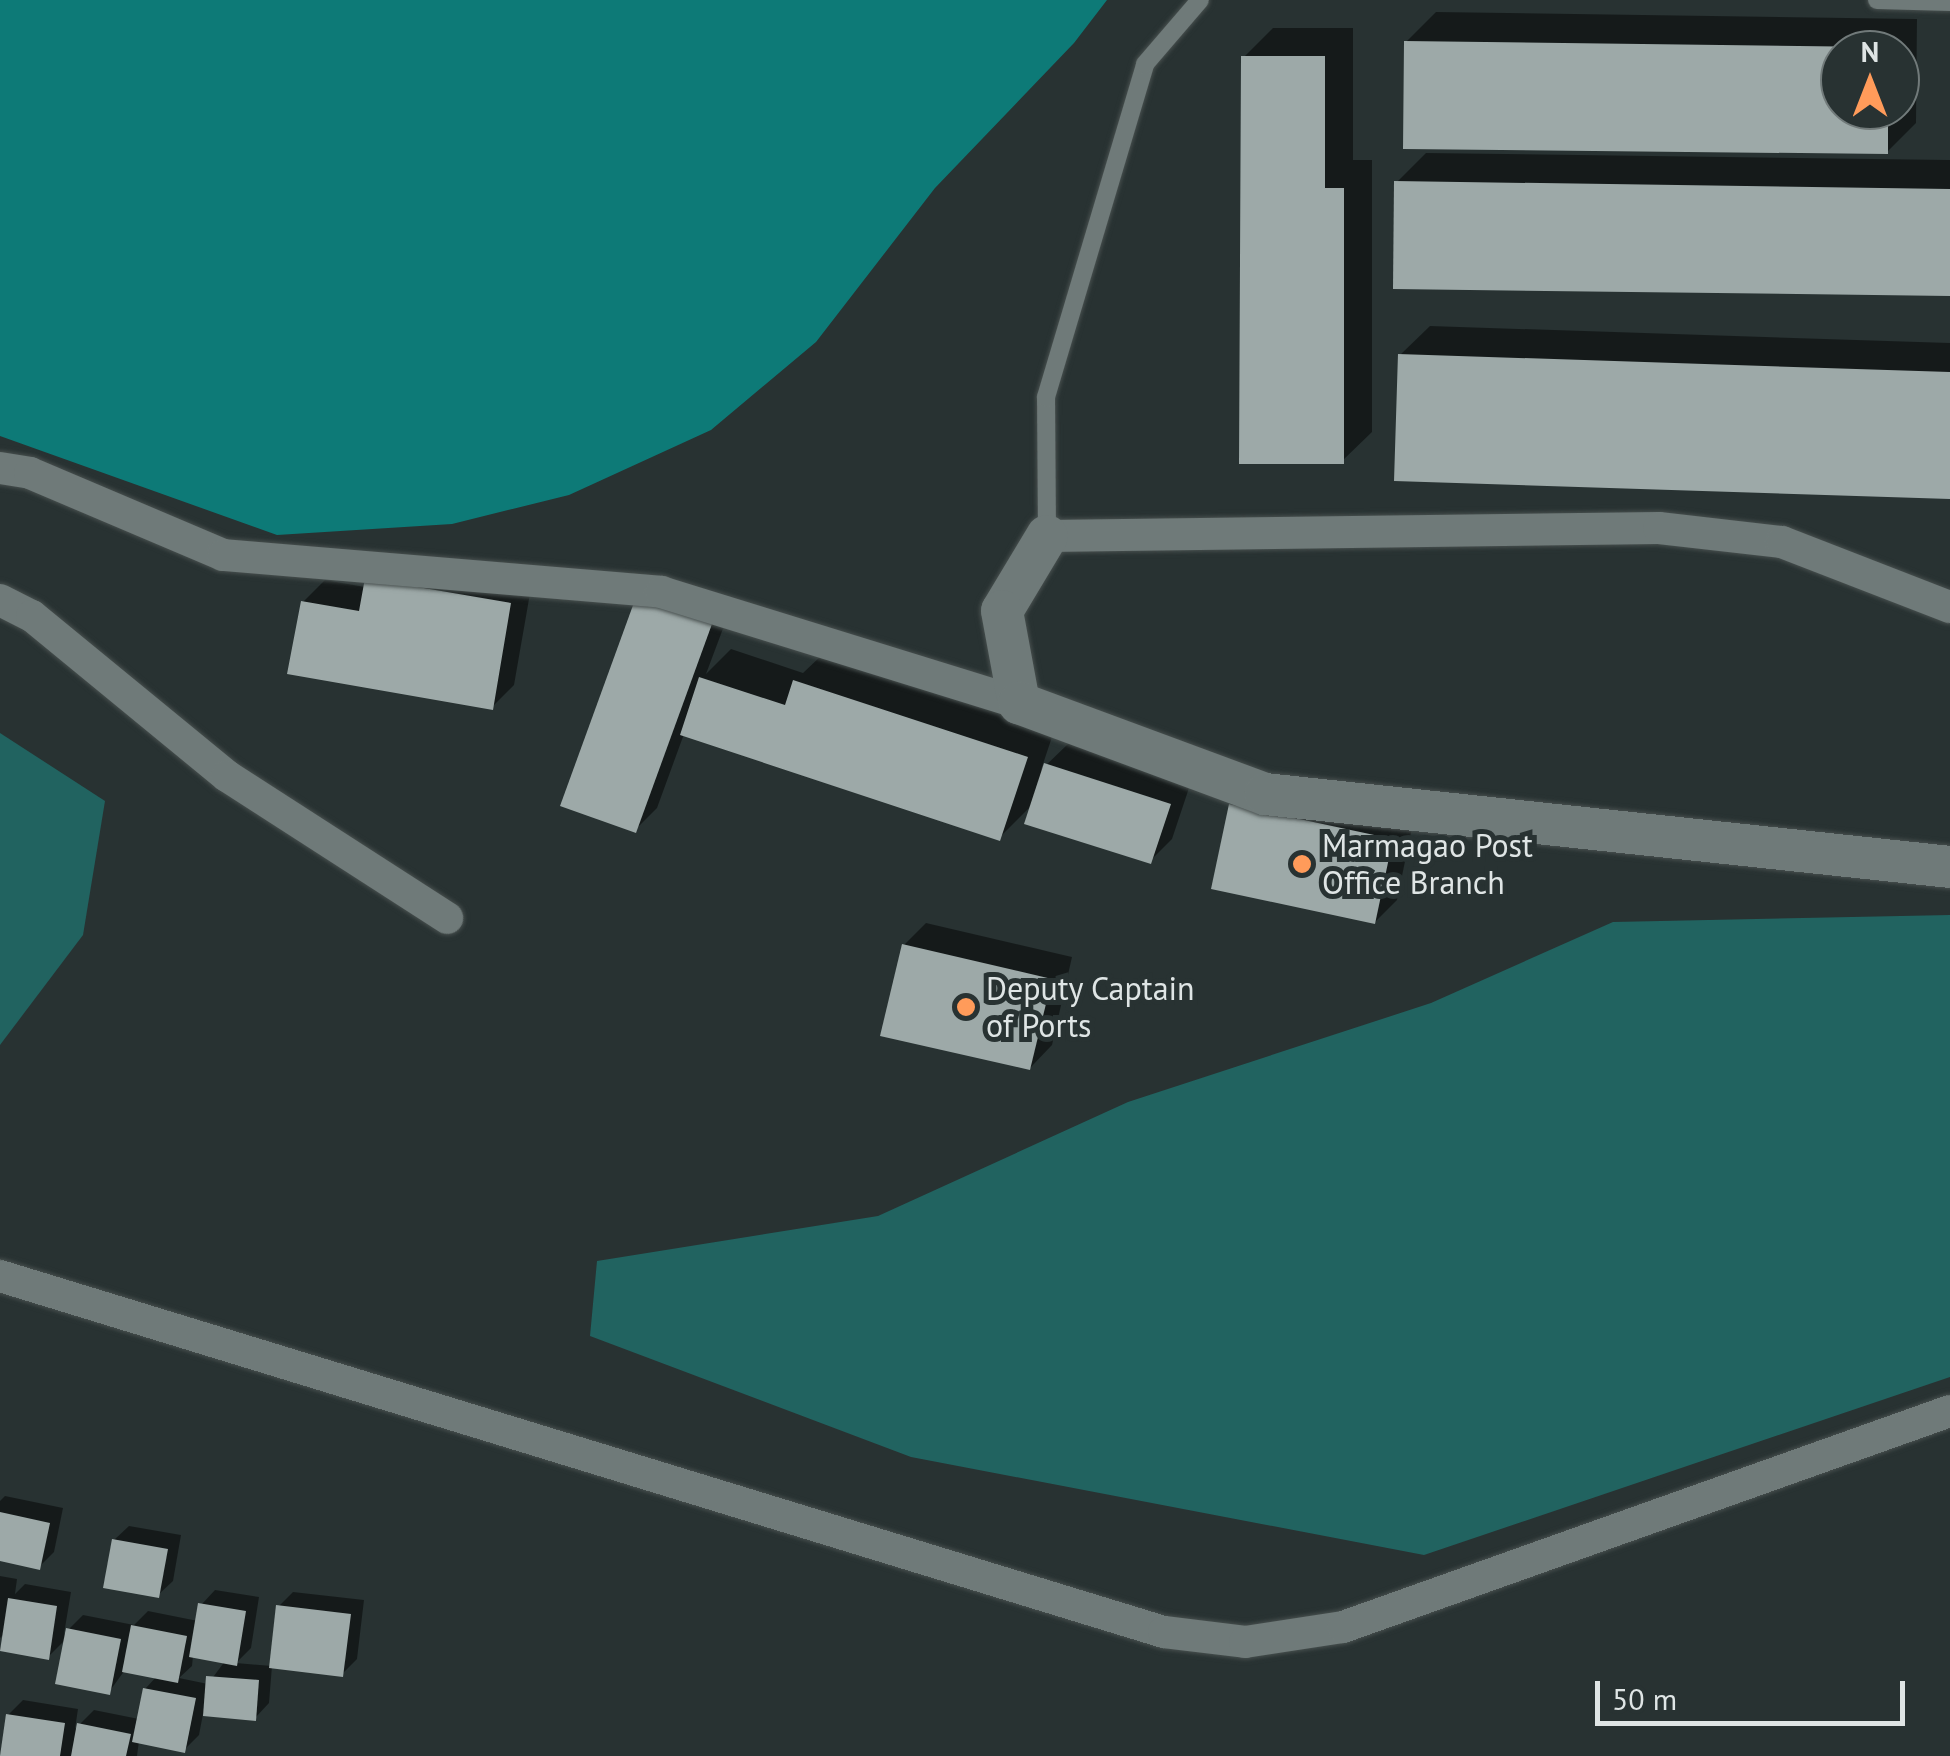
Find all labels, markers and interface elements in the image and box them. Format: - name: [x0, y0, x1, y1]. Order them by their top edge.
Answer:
- north arrow: [1820, 30, 1920, 130]
- text: N: [1861, 33, 1879, 70]
- place label: Marmagao Post Office Branch: [1322, 827, 1533, 902]
- marker: Marmagao Post Office Branch: [1291, 853, 1313, 875]
- place label: Deputy Captain of Ports: [986, 970, 1196, 1045]
- marker: Deputy Captain of Ports: [955, 996, 977, 1018]
- scale bar: [1600, 1661, 1910, 1723]
- text: 50 m: [1612, 1679, 1677, 1718]

